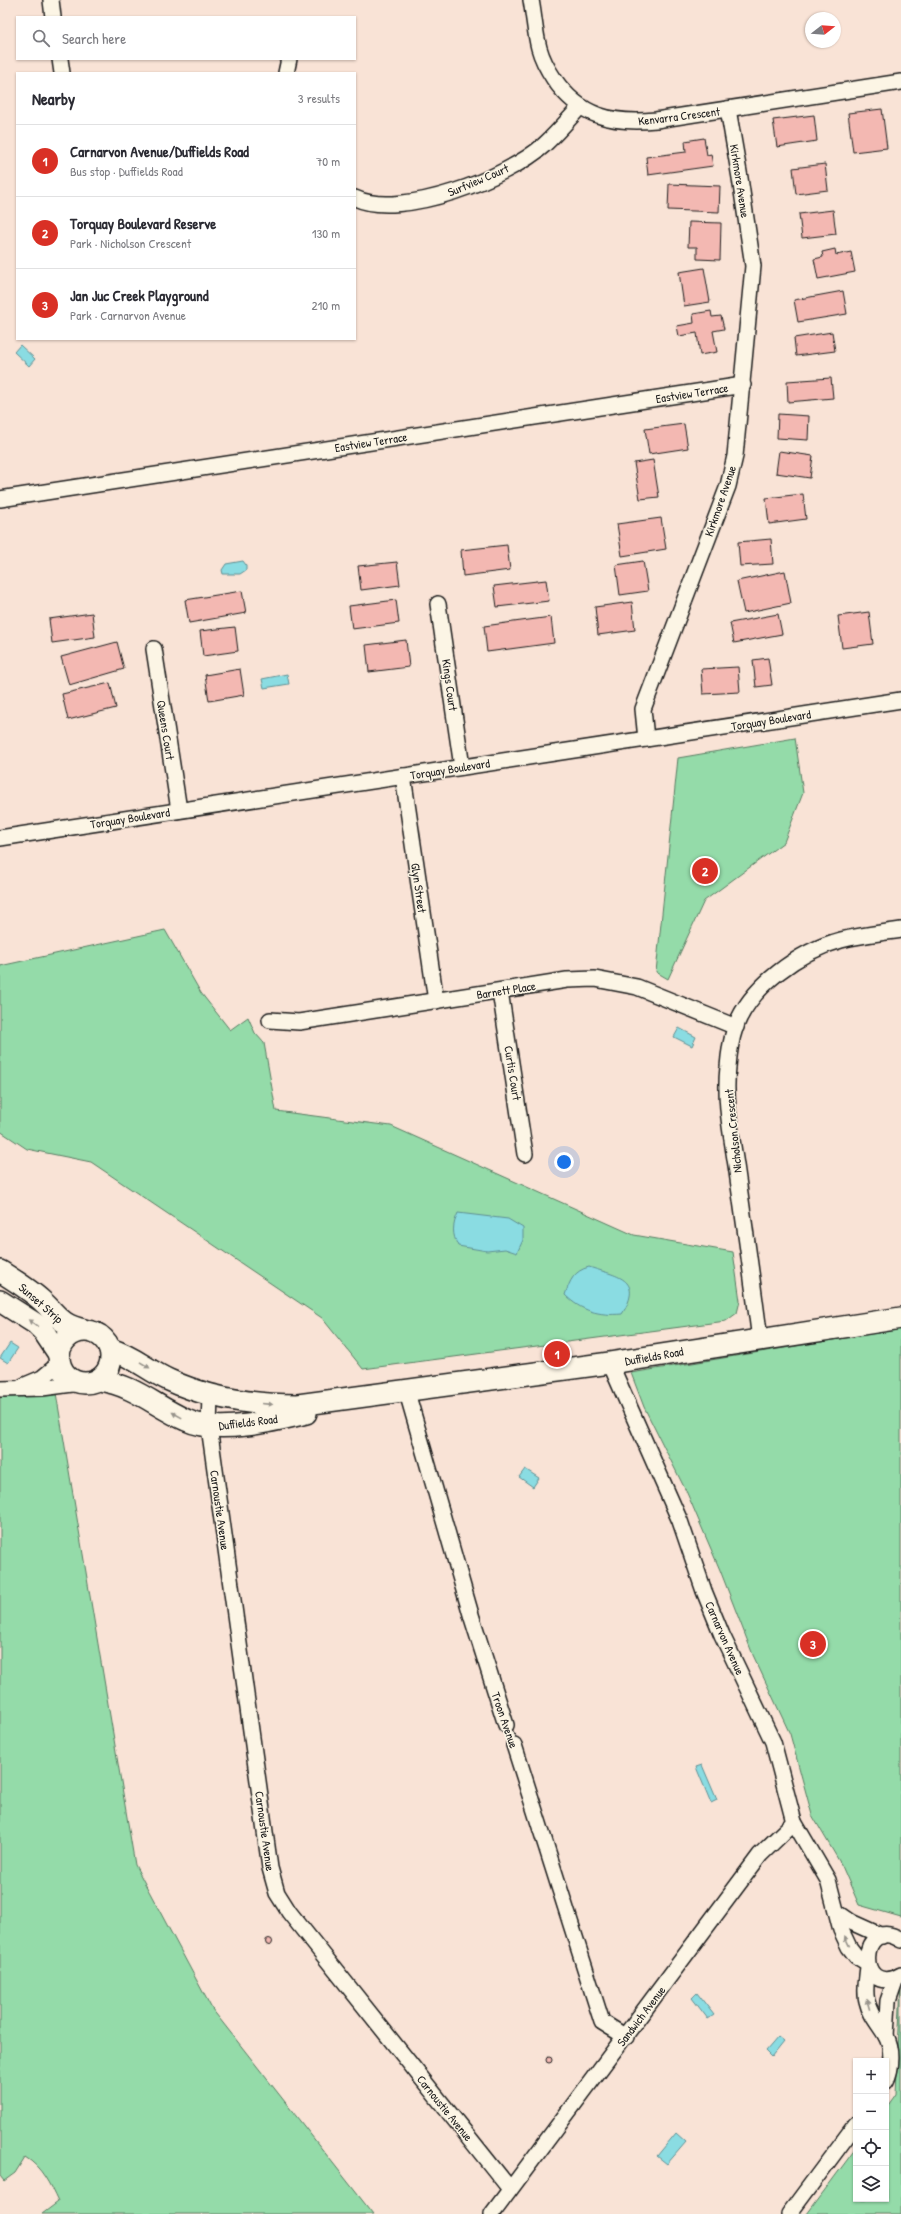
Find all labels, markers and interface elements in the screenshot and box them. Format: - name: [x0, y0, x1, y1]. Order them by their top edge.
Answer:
- north arrow: [805, 12, 841, 48]
- search box: [16, 16, 356, 60]
- icon: search: [30, 27, 52, 49]
- text: Search here: [62, 28, 126, 49]
- text: Nearby: [32, 87, 75, 110]
- text: 3 results: [298, 89, 340, 107]
- street label: Kenvarra Crescent: [637, 102, 722, 129]
- text: Carnarvon Avenue/Duffields Road: [70, 141, 249, 162]
- street label: Kirkmore Avenue: [726, 143, 754, 219]
- text: 1: [43, 152, 47, 170]
- text: 70 m: [316, 152, 340, 170]
- street label: Surfview Court: [445, 159, 512, 200]
- text: Bus stop · Duffields Road: [70, 162, 183, 180]
- text: Torquay Boulevard Reserve: [70, 213, 216, 234]
- text: 2: [42, 224, 48, 242]
- text: 130 m: [312, 224, 340, 242]
- text: Park · Nicholson Crescent: [70, 234, 191, 252]
- text: Jan Juc Creek Playground: [70, 285, 209, 306]
- text: 3: [42, 296, 48, 314]
- text: 210 m: [312, 296, 340, 314]
- text: Park · Carnarvon Avenue: [70, 306, 186, 324]
- street label: Eastview Terrace: [655, 379, 730, 407]
- street label: Eastview Terrace: [334, 428, 409, 456]
- street label: Kirkmore Avenue: [700, 463, 740, 539]
- street label: Kings Court: [438, 658, 462, 713]
- street label: Queens Court: [153, 699, 179, 762]
- street label: Torquay Boulevard: [730, 705, 812, 735]
- street label: Torquay Boulevard: [409, 754, 491, 784]
- street label: Torquay Boulevard: [89, 803, 171, 833]
- pin: 2: [692, 856, 718, 886]
- street label: Glyn Street: [407, 862, 431, 915]
- street label: Barnett Place: [475, 977, 537, 1003]
- street label: Curtis Court: [500, 1044, 526, 1102]
- street label: Nicholson Crescent: [720, 1087, 746, 1174]
- your location: [554, 1152, 574, 1172]
- street label: Sunset Strip: [15, 1279, 67, 1327]
- one-way arrow: [28, 1319, 39, 1327]
- pin: 1: [544, 1339, 570, 1369]
- street label: Duffields Road: [623, 1342, 685, 1370]
- one-way arrow: [140, 1361, 150, 1369]
- one-way arrow: [261, 1401, 273, 1407]
- street label: Duffields Road: [218, 1410, 279, 1434]
- one-way arrow: [171, 1412, 183, 1419]
- street label: Carnoustie Avenue: [206, 1469, 234, 1551]
- street label: Carnarvon Avenue: [701, 1599, 749, 1678]
- pin: 3: [800, 1629, 826, 1659]
- street label: Troon Avenue: [487, 1690, 523, 1751]
- street label: Carnoustie Avenue: [251, 1790, 279, 1872]
- one-way arrow: [844, 1936, 850, 1947]
- street label: Sandwich Avenue: [613, 1982, 669, 2050]
- one-way arrow: [865, 1997, 871, 2009]
- map controls: [853, 2058, 889, 2202]
- button: +: [853, 2058, 889, 2094]
- street label: Carnoustie Avenue: [413, 2071, 477, 2145]
- button: −: [853, 2094, 889, 2130]
- button: locate: [853, 2130, 889, 2166]
- button: layers: [853, 2166, 889, 2202]

